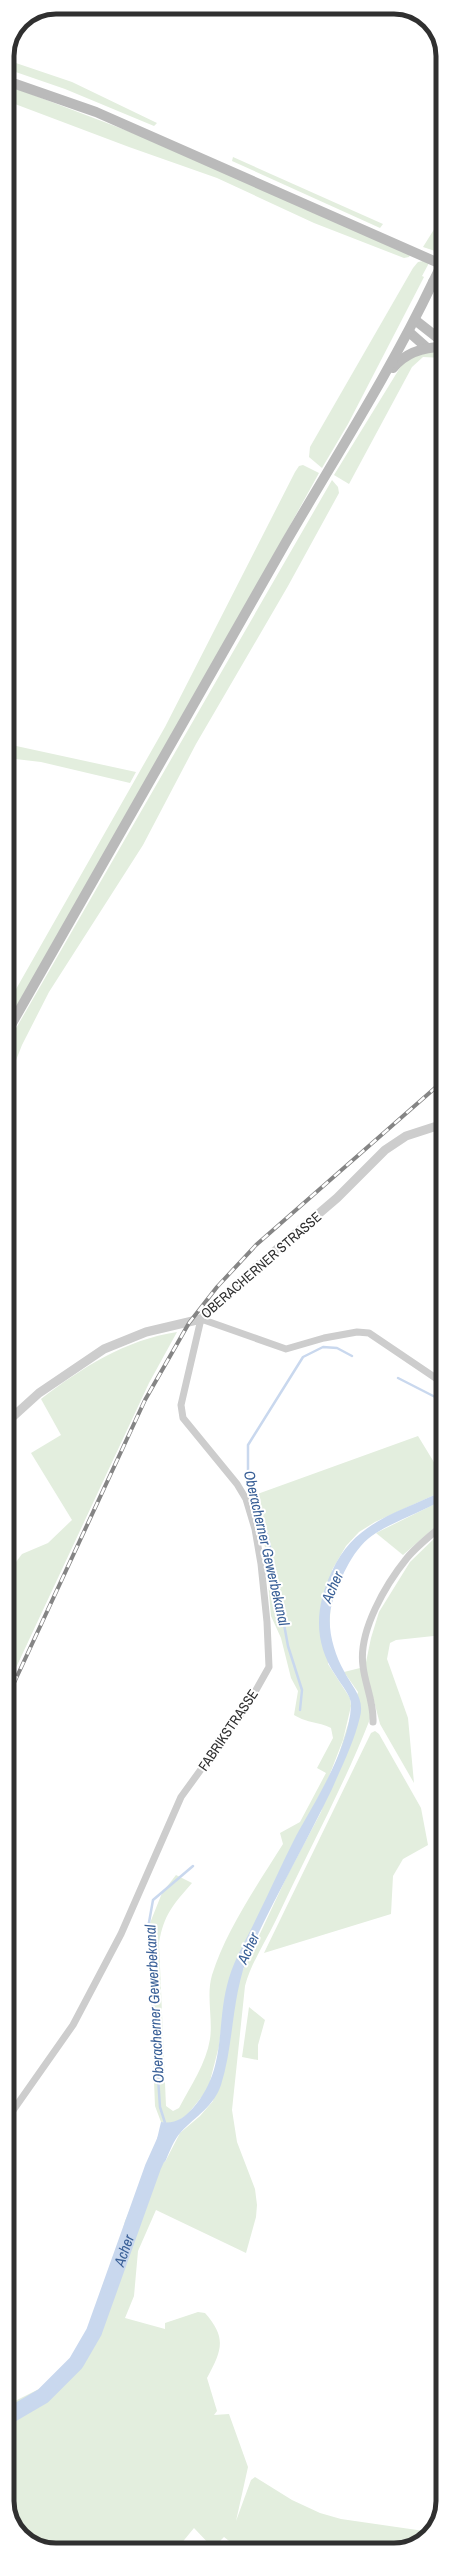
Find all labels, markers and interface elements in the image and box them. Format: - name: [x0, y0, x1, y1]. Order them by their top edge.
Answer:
- street label: OBERACHERNER STRASSE: [197, 1208, 325, 1322]
- water label: Oberacherner Gewerbekanal: [239, 1468, 295, 1628]
- water label: Acher: [315, 1567, 348, 1607]
- street label: FABRIKSTRASSE: [194, 1686, 262, 1774]
- water label: Oberacherner Gewerbekanal: [139, 1924, 169, 2084]
- water label: Acher: [231, 1928, 265, 1968]
- water label: Acher: [108, 2231, 139, 2270]

